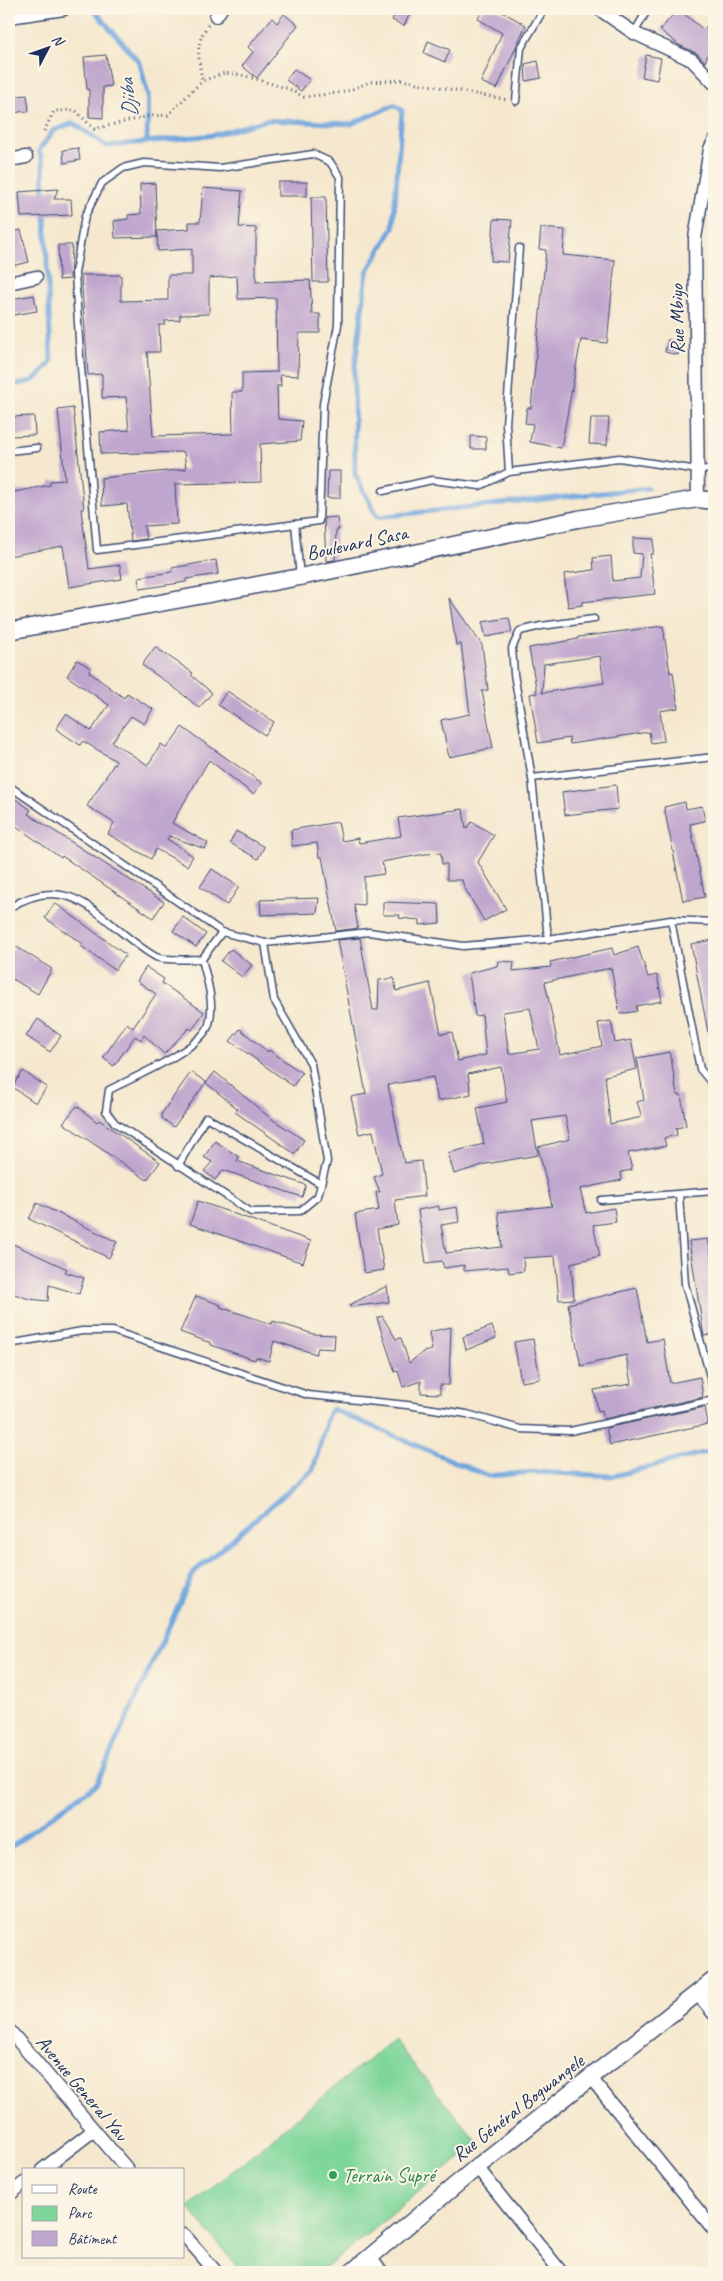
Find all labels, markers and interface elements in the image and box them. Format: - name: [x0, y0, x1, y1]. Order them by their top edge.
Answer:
- north arrow: [22, 22, 72, 72]
- text: N: [48, 31, 68, 50]
- water label: Djiba: [113, 75, 143, 118]
- street label: Rue Mbiyo: [664, 283, 690, 354]
- street label: Boulevard Sasa: [304, 520, 412, 566]
- street label: Avenue General Yav: [31, 2030, 135, 2148]
- street label: Rue Général Bogwangele: [447, 2048, 590, 2167]
- place label: Terrain Supré: [343, 2163, 438, 2188]
- legend: [22, 2168, 185, 2258]
- marker: Terrain Supré: [327, 2169, 339, 2181]
- text: Route: [68, 2180, 98, 2199]
- text: Parc: [68, 2204, 92, 2223]
- text: Bâtiment: [68, 2230, 118, 2249]

